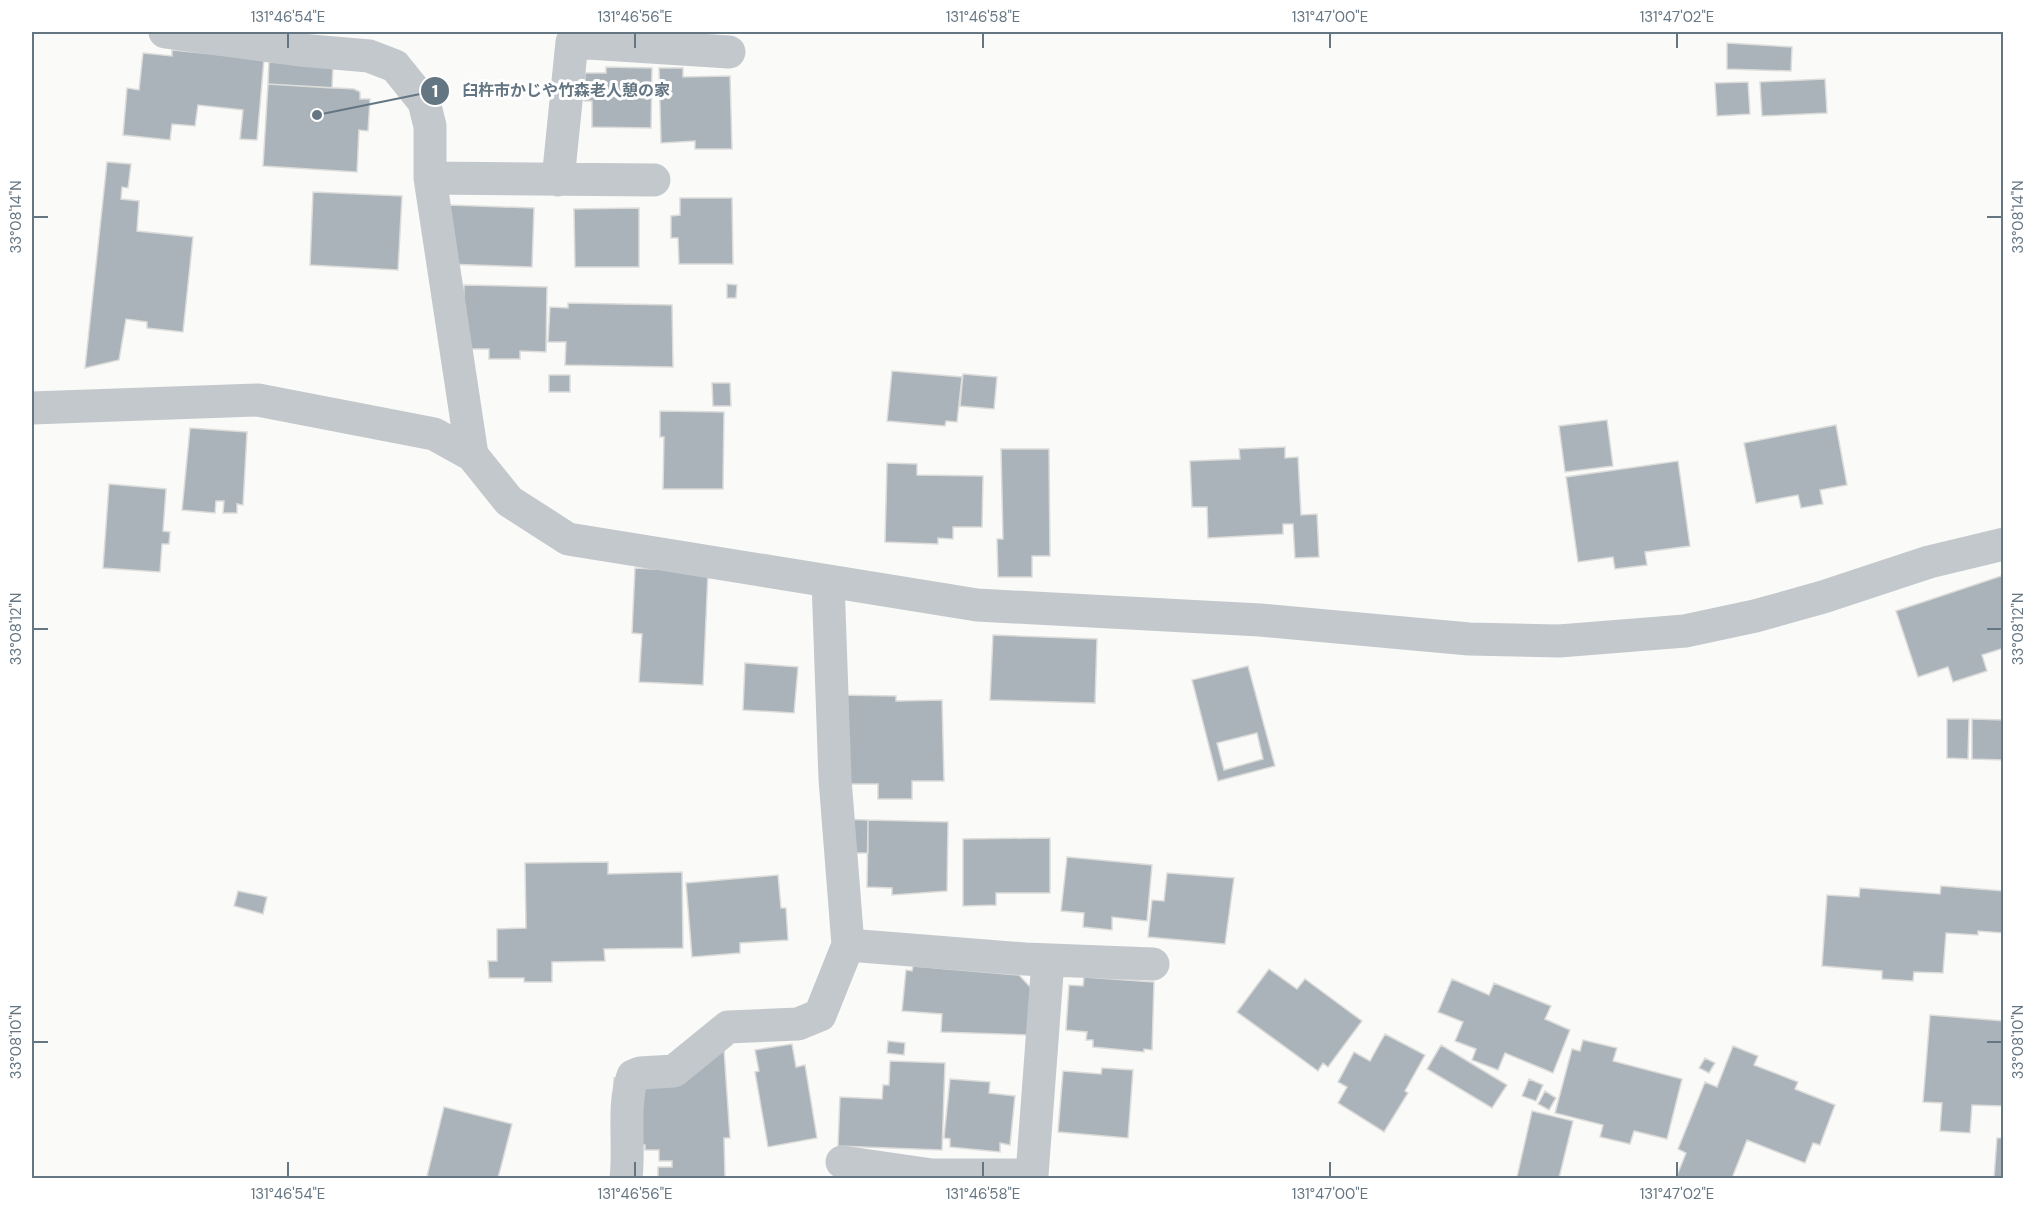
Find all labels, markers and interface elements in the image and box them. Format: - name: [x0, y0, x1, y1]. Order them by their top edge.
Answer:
- text: 131°46'54"E: [251, 7, 325, 27]
- text: 131°46'56"E: [598, 7, 673, 27]
- text: 131°46'58"E: [946, 7, 1020, 27]
- text: 131°47'00"E: [1292, 7, 1368, 27]
- text: 131°47'02"E: [1640, 7, 1714, 27]
- callout: 臼杵市かじや竹森老人憩の家: [420, 74, 682, 108]
- text: 1: [432, 79, 438, 103]
- text: 臼杵市かじや竹森老人憩の家: [462, 80, 670, 101]
- text: 33°08'14"N: [6, 180, 26, 254]
- text: 33°08'14"N: [2008, 180, 2028, 254]
- text: 33°08'12"N: [6, 593, 26, 665]
- text: 33°08'12"N: [2008, 593, 2028, 665]
- text: 33°08'10"N: [6, 1005, 26, 1079]
- text: 33°08'10"N: [2008, 1005, 2028, 1079]
- text: 131°46'54"E: [251, 1184, 325, 1204]
- text: 131°46'56"E: [598, 1184, 673, 1204]
- text: 131°46'58"E: [946, 1184, 1020, 1204]
- text: 131°47'00"E: [1292, 1184, 1368, 1204]
- text: 131°47'02"E: [1640, 1184, 1714, 1204]

